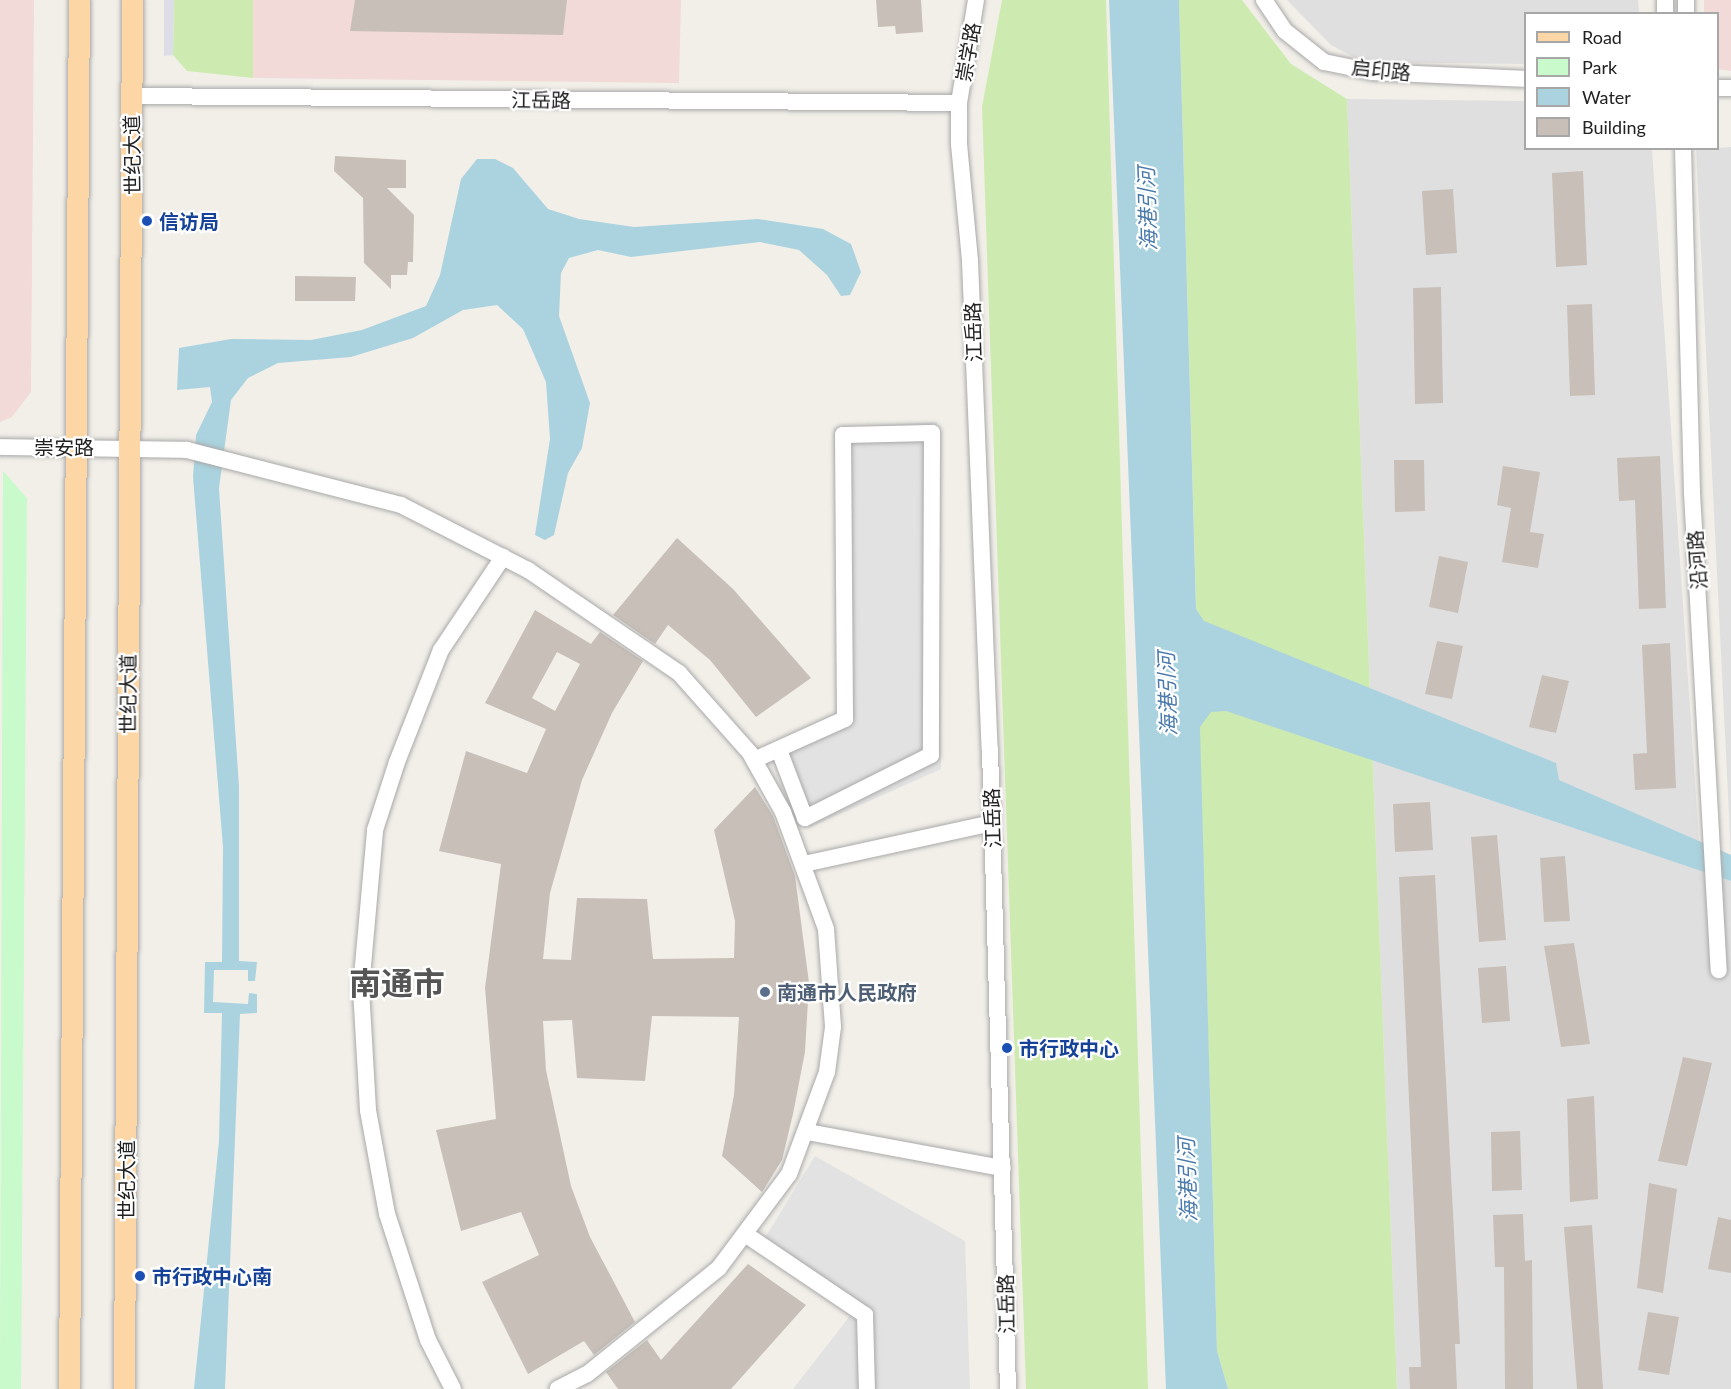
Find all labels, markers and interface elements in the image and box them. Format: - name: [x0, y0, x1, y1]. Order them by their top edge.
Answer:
- legend: [1524, 12, 1719, 150]
- street label: 崇学路: [951, 20, 985, 84]
- text: Road: [1582, 26, 1622, 48]
- street label: 启印路: [1350, 55, 1412, 85]
- text: Park: [1582, 56, 1617, 78]
- text: Water: [1582, 86, 1631, 108]
- street label: 江岳路: [511, 87, 571, 113]
- street label: 世纪大道: [119, 115, 145, 195]
- text: Building: [1582, 116, 1646, 138]
- water label: 海港引河: [1133, 167, 1161, 251]
- place label: 信访局: [159, 209, 219, 233]
- marker: 信访局: [140, 214, 154, 228]
- street label: 江岳路: [960, 302, 986, 362]
- street label: 崇安路: [34, 435, 94, 459]
- street label: 沿河路: [1683, 529, 1711, 591]
- water label: 海港引河: [1153, 652, 1181, 736]
- street label: 世纪大道: [116, 654, 140, 734]
- street label: 江岳路: [979, 788, 1005, 848]
- district label: 南通市: [349, 964, 445, 1002]
- place label: 南通市人民政府: [777, 980, 917, 1004]
- marker: 南通市人民政府: [758, 985, 772, 999]
- place label: 市行政中心: [1019, 1036, 1119, 1060]
- marker: 市行政中心: [1000, 1041, 1014, 1055]
- water label: 海港引河: [1173, 1138, 1201, 1222]
- street label: 世纪大道: [114, 1140, 138, 1220]
- place label: 市行政中心南: [152, 1264, 272, 1288]
- marker: 市行政中心南: [133, 1269, 147, 1283]
- street label: 江岳路: [993, 1274, 1019, 1334]

